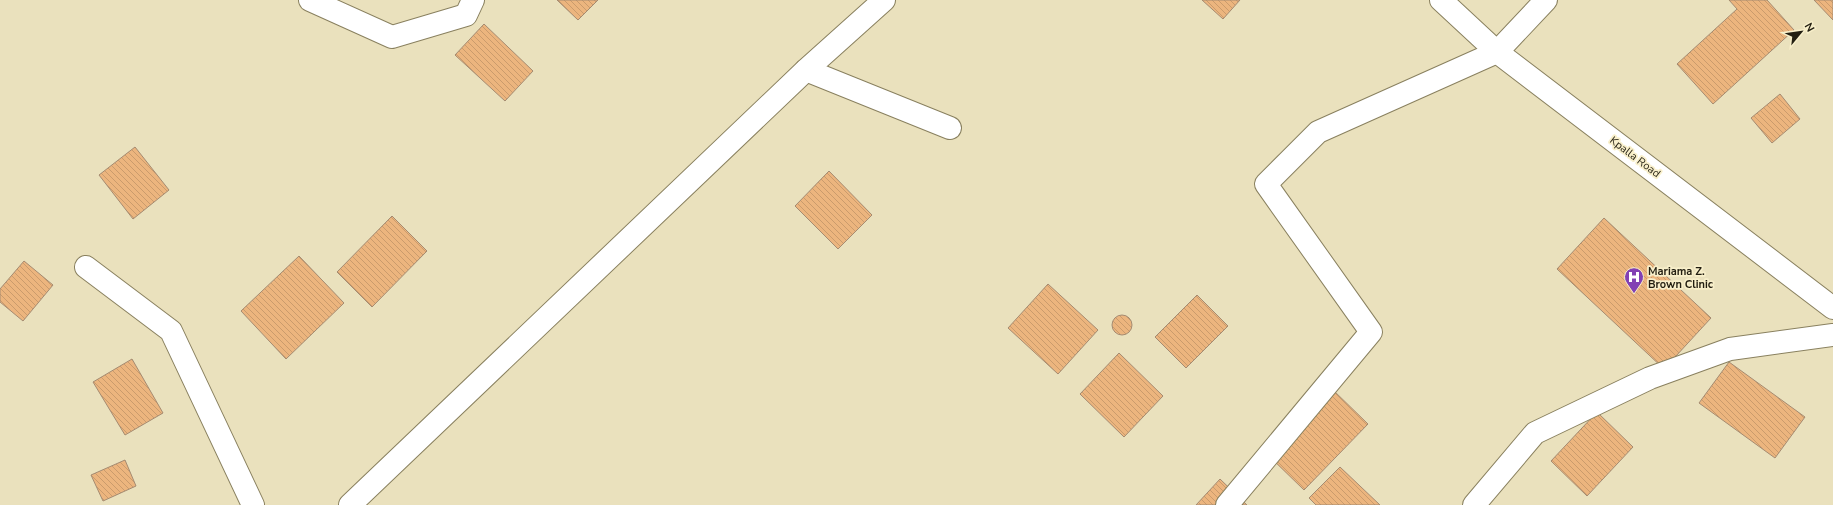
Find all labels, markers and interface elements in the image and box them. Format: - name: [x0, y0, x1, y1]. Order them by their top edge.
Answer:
- north arrow: [1781, 12, 1821, 52]
- text: N: [1801, 20, 1818, 35]
- street label: Kpalla Road: [1607, 133, 1663, 181]
- place label: Mariama Z. Brown Clinic: [1648, 264, 1714, 292]
- hospital icon: Mariama Z. Brown Clinic: [1623, 266, 1645, 294]

